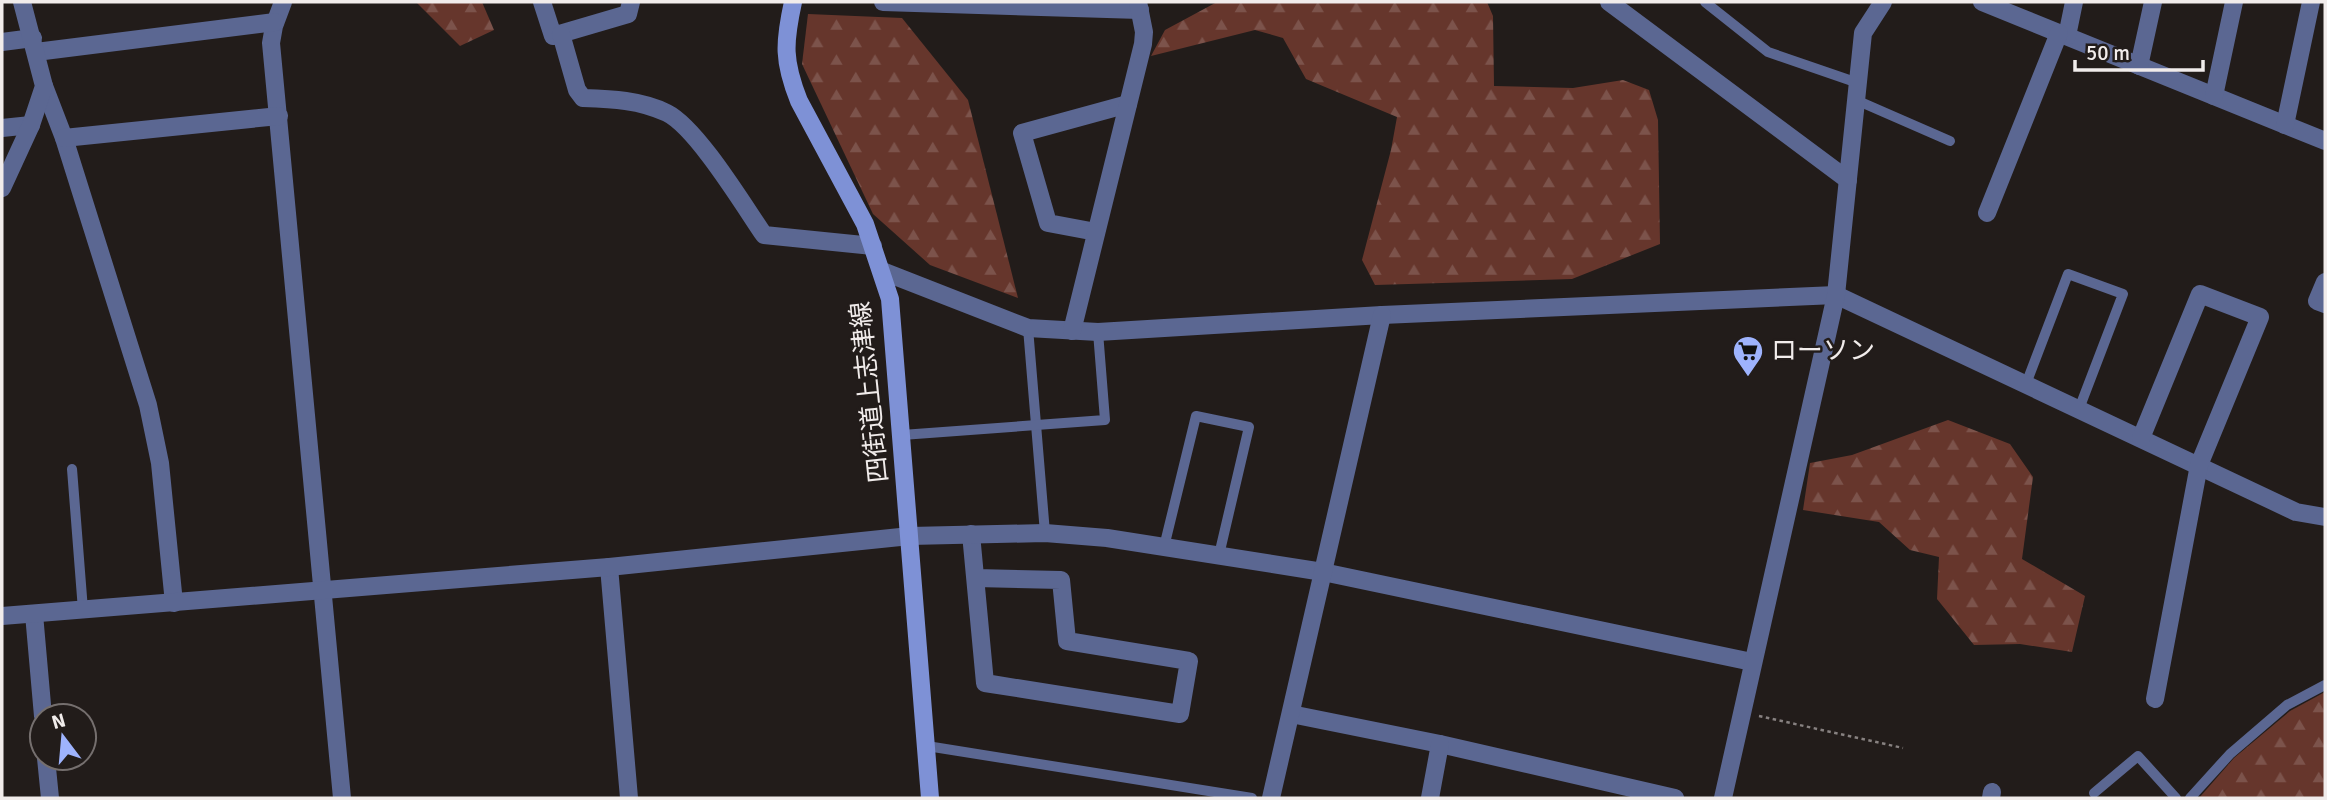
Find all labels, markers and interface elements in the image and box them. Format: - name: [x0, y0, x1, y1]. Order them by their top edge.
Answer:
- scale bar: [2075, 28, 2203, 72]
- text: 50 m: [2086, 40, 2130, 66]
- street label: 四街道上志津線: [845, 300, 895, 484]
- supermarket icon: ローソン: [1731, 334, 1765, 378]
- place label: ローソン: [1771, 335, 1875, 367]
- north arrow: [28, 702, 98, 772]
- text: N: [49, 708, 68, 735]

